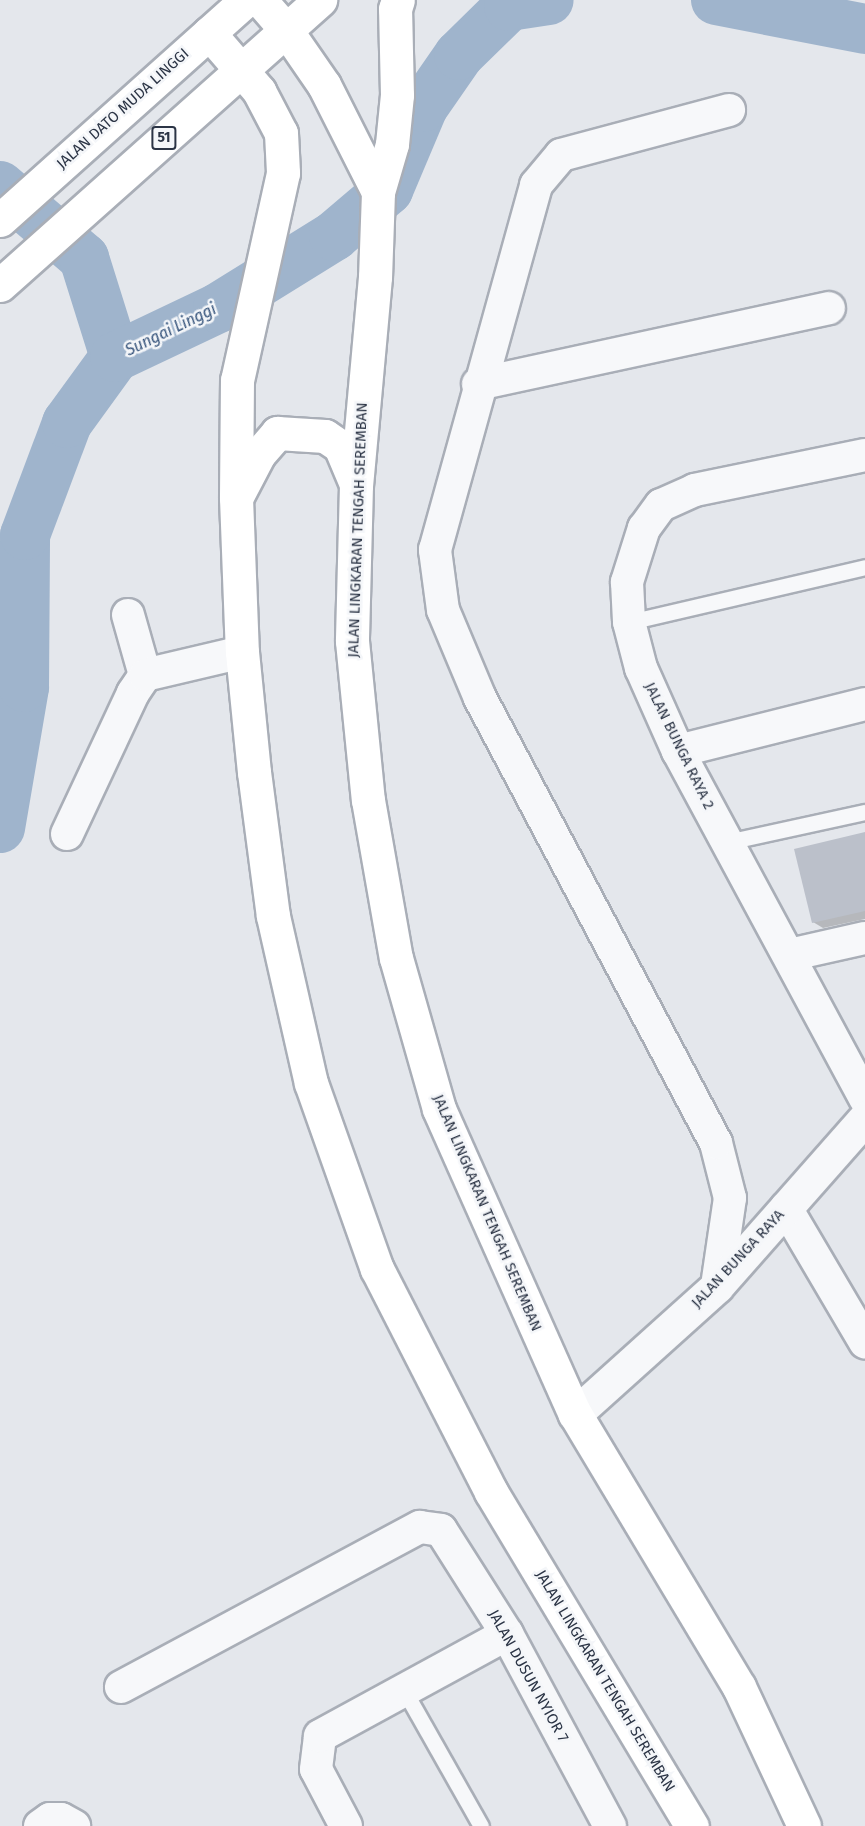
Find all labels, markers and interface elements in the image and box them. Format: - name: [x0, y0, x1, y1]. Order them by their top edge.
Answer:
- street label: JALAN DATO MUDA LINGGI: [53, 45, 193, 173]
- road number: 51: [150, 127, 178, 149]
- water label: Sungai Linggi: [122, 300, 220, 360]
- street label: JALAN LINGKARAN TENGAH SEREMBAN: [345, 402, 371, 658]
- street label: JALAN BUNGA RAYA 2: [640, 679, 718, 813]
- street label: JALAN LINGKARAN TENGAH SEREMBAN: [429, 1092, 545, 1334]
- street label: JALAN BUNGA RAYA: [688, 1206, 788, 1312]
- street label: JALAN LINGKARAN TENGAH SEREMBAN: [531, 1567, 679, 1795]
- street label: JALAN DUSUN NYIOR 7: [484, 1607, 572, 1745]

